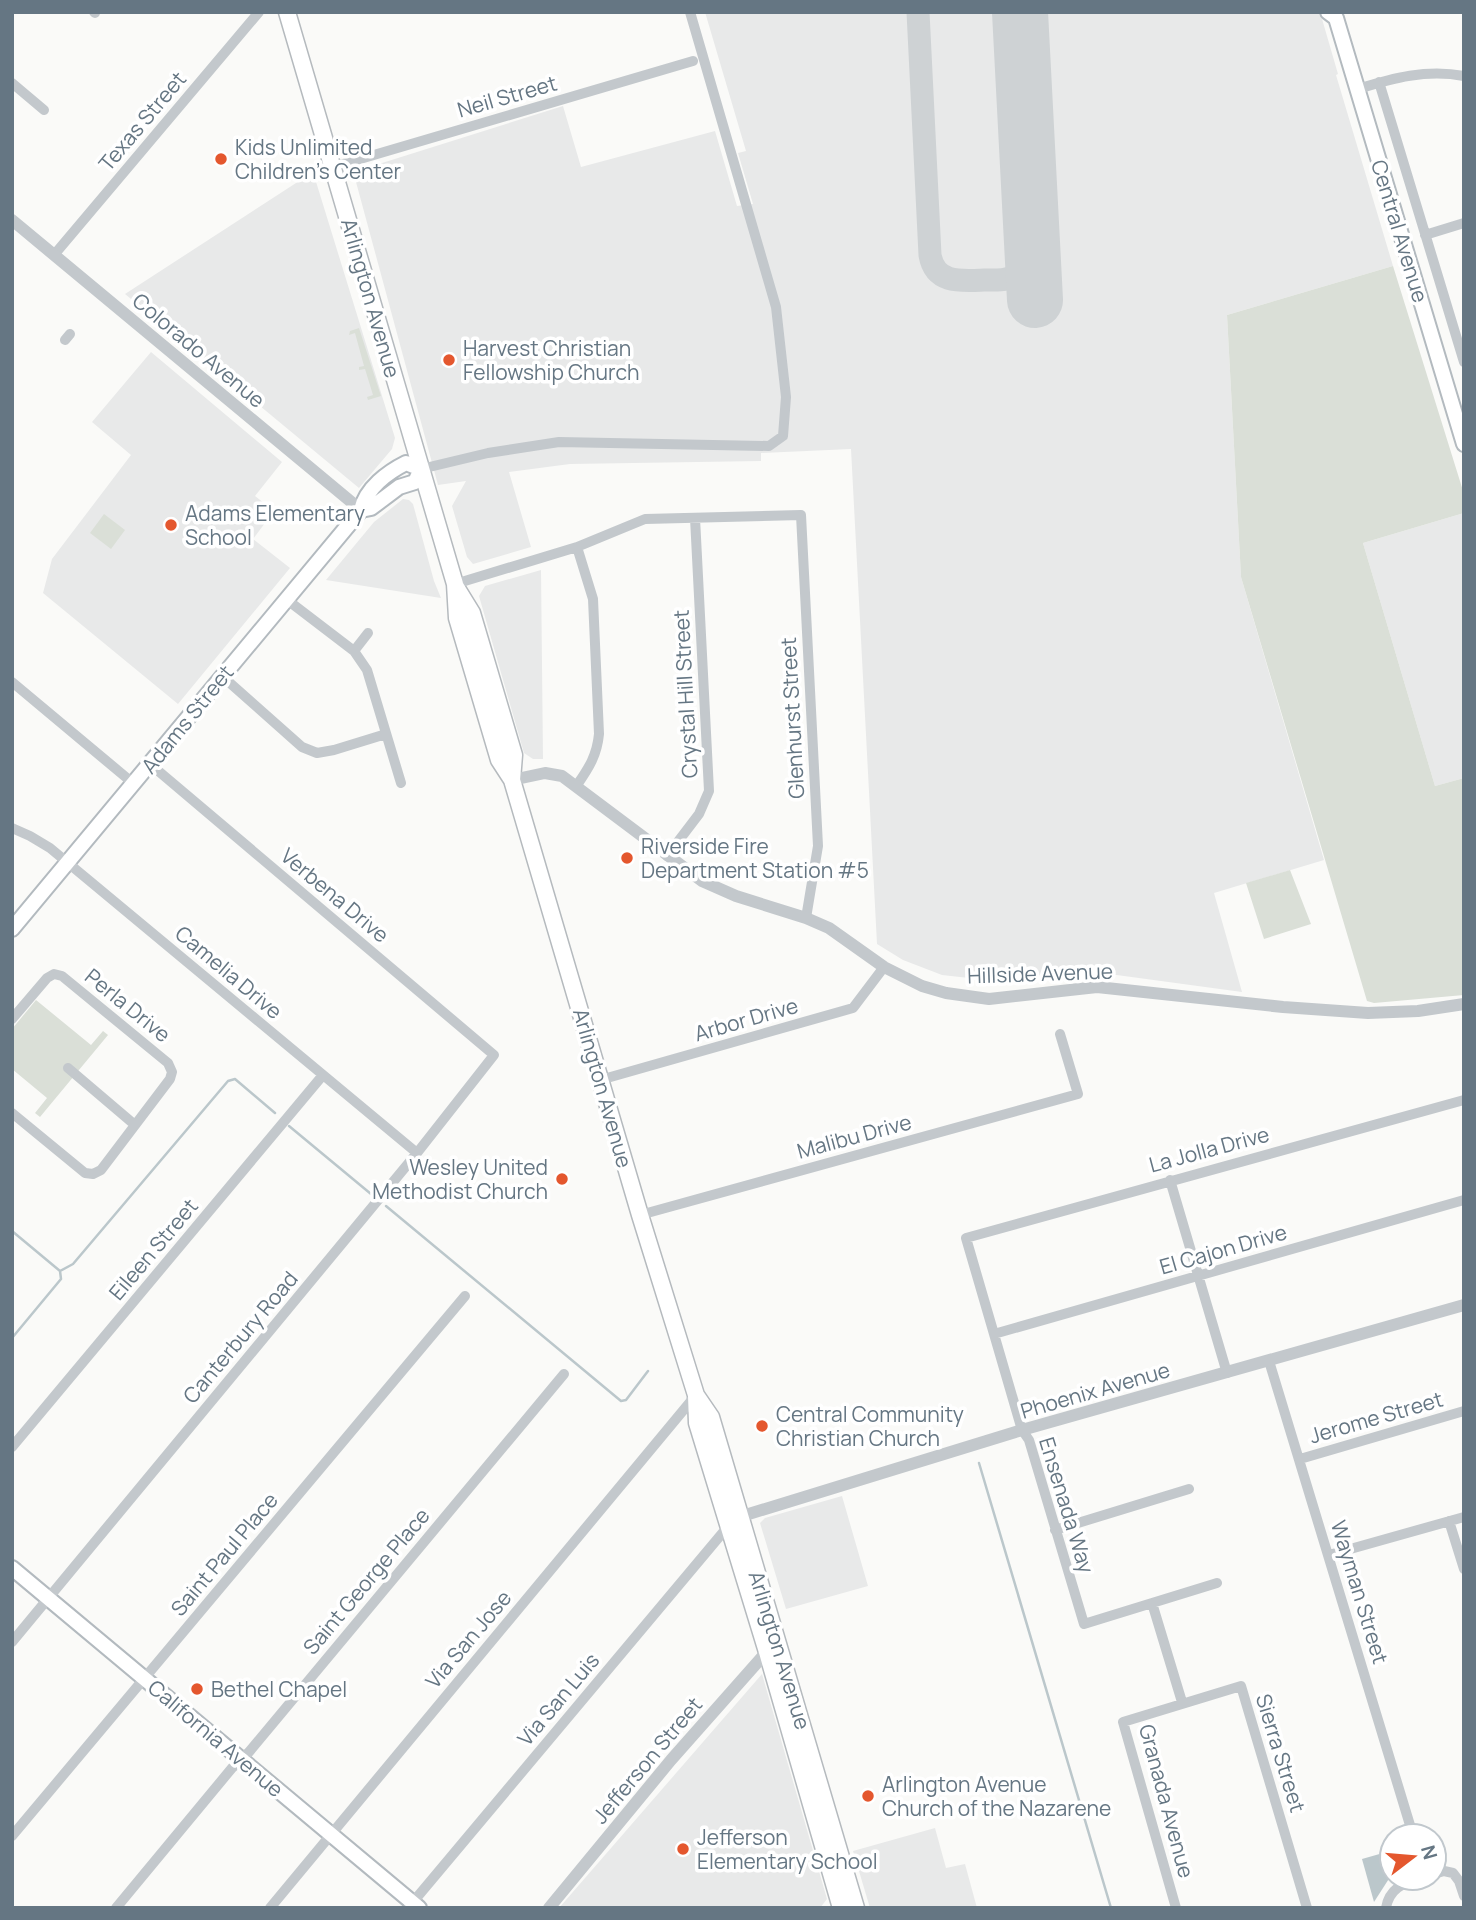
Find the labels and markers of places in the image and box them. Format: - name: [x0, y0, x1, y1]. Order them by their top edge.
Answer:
- place label: Kids Unlimited Children's Center: [235, 133, 402, 185]
- marker: Kids Unlimited Children's Center: [213, 151, 229, 167]
- place label: Harvest Christian Fellowship Church: [463, 334, 640, 386]
- marker: Harvest Christian Fellowship Church: [441, 352, 457, 368]
- place label: Adams Elementary School: [185, 499, 365, 551]
- marker: Adams Elementary School: [163, 517, 179, 533]
- place label: Riverside Fire Department Station #5: [641, 832, 869, 884]
- marker: Riverside Fire Department Station #5: [619, 850, 635, 866]
- place label: Wesley United Methodist Church: [372, 1153, 548, 1205]
- marker: Wesley United Methodist Church: [554, 1171, 570, 1187]
- place label: Central Community Christian Church: [776, 1400, 964, 1452]
- marker: Central Community Christian Church: [754, 1418, 770, 1434]
- place label: Bethel Chapel: [211, 1675, 347, 1703]
- marker: Bethel Chapel: [189, 1681, 205, 1697]
- place label: Arlington Avenue Church of the Nazarene: [882, 1770, 1111, 1822]
- marker: Arlington Avenue Church of the Nazarene: [860, 1788, 876, 1804]
- place label: Jefferson Elementary School: [697, 1823, 878, 1875]
- marker: Jefferson Elementary School: [675, 1841, 691, 1857]

